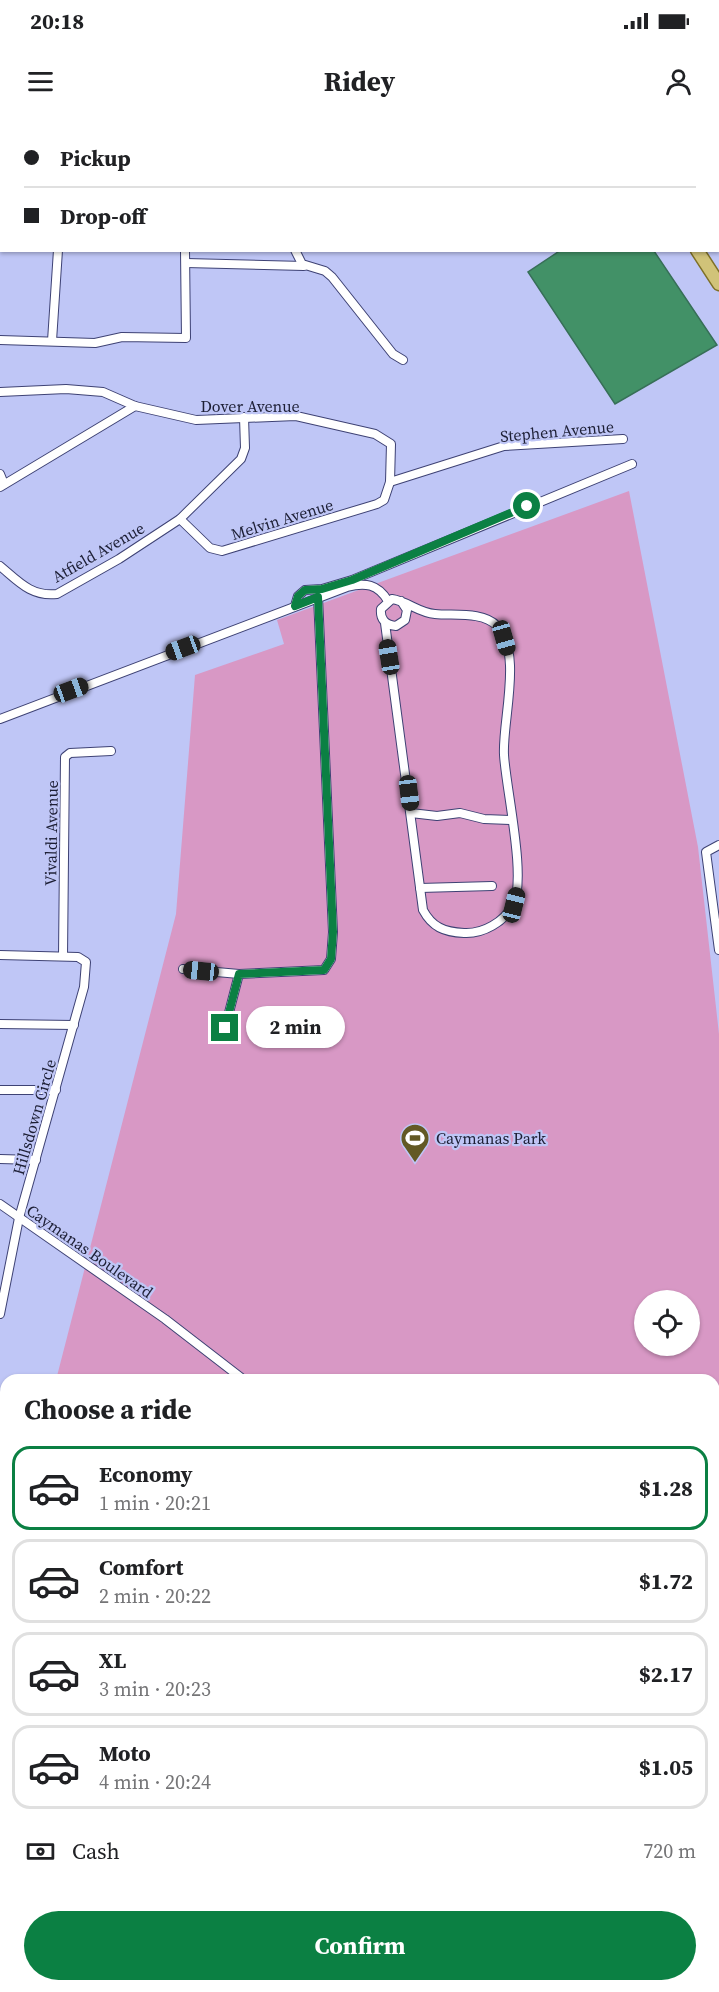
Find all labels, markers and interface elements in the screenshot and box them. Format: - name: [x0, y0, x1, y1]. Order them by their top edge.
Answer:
- text: 20:18: [30, 6, 84, 36]
- text: Ridey: [324, 63, 395, 100]
- icon: menu: [24, 65, 57, 98]
- icon: person: [662, 65, 695, 98]
- text: Pickup: [60, 143, 131, 173]
- text: Drop-off: [60, 201, 146, 231]
- street label: Dover Avenue: [200, 395, 300, 417]
- street label: Stephen Avenue: [499, 415, 615, 447]
- route start: [513, 492, 540, 519]
- street label: Melvin Avenue: [228, 493, 336, 545]
- street label: Atfield Avenue: [48, 517, 148, 587]
- car: [490, 618, 518, 658]
- car: [163, 633, 203, 663]
- car: [377, 638, 401, 676]
- car: [51, 675, 91, 705]
- car: [398, 774, 420, 812]
- street label: Vivaldi Avenue: [39, 780, 63, 886]
- car: [501, 885, 527, 925]
- car: [182, 960, 220, 982]
- callout: 2 min: [246, 1007, 345, 1049]
- text: 2 min: [270, 1013, 321, 1041]
- route end: [211, 1014, 238, 1041]
- street label: Hillsdown Circle: [7, 1057, 61, 1177]
- sports icon: Caymanas Park: [399, 1122, 431, 1164]
- place label: Caymanas Park: [436, 1127, 546, 1149]
- street label: Caymanas Boulevard: [22, 1199, 158, 1303]
- map controls: [634, 1290, 700, 1356]
- button: locate: [634, 1290, 700, 1356]
- text: Choose a ride: [24, 1391, 192, 1428]
- text: Economy: [99, 1459, 193, 1489]
- icon: car: [27, 1461, 81, 1515]
- text: $1.28: [639, 1473, 693, 1503]
- text: 1 min · 20:21: [99, 1489, 211, 1517]
- text: Comfort: [99, 1552, 183, 1582]
- icon: car: [27, 1554, 81, 1608]
- text: $1.72: [639, 1566, 693, 1596]
- text: 2 min · 20:22: [99, 1582, 211, 1610]
- text: XL: [99, 1645, 126, 1675]
- icon: car: [27, 1647, 81, 1701]
- text: $2.17: [639, 1659, 693, 1689]
- text: 3 min · 20:23: [99, 1675, 211, 1703]
- text: Moto: [99, 1738, 151, 1768]
- icon: car: [27, 1740, 81, 1794]
- text: $1.05: [639, 1752, 693, 1782]
- text: 4 min · 20:24: [99, 1768, 211, 1796]
- icon: cash: [24, 1835, 57, 1868]
- text: Cash: [72, 1836, 120, 1866]
- text: 720 m: [643, 1837, 696, 1865]
- button: Confirm: [24, 1911, 696, 1980]

